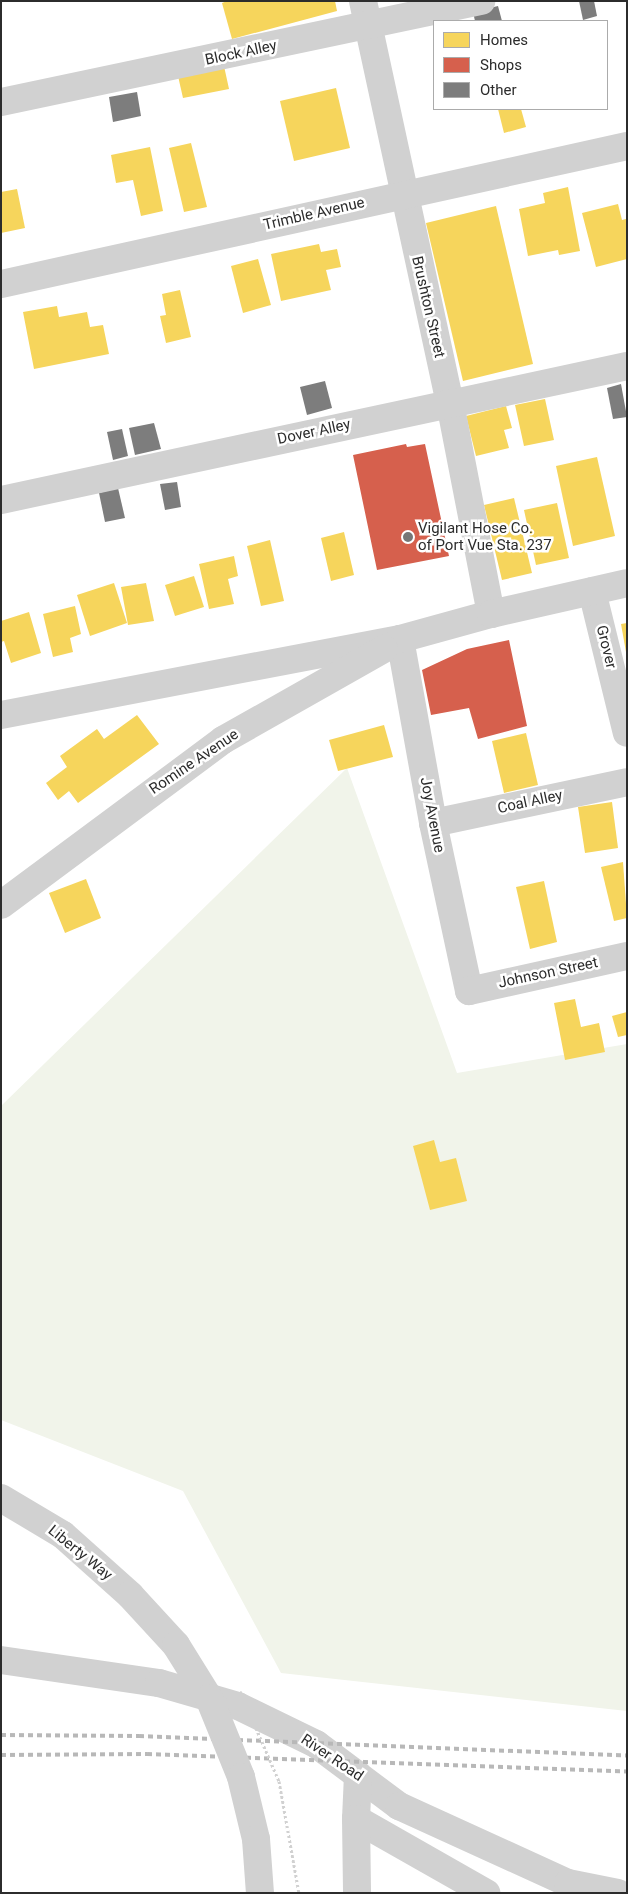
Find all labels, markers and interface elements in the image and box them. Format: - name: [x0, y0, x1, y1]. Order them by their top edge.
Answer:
- legend: [433, 20, 608, 110]
- text: Homes: [480, 31, 528, 49]
- street label: Block Alley: [204, 37, 278, 69]
- text: Shops: [480, 56, 522, 74]
- text: Other: [480, 81, 517, 99]
- street label: Trimble Avenue: [262, 194, 366, 234]
- street label: Brushton Street: [408, 255, 448, 359]
- street label: Dover Alley: [276, 415, 352, 449]
- place label: Vigilant Hose Co. of Port Vue Sta. 237: [418, 519, 552, 554]
- marker: Vigilant Hose Co. of Port Vue Sta. 237: [402, 531, 414, 543]
- street label: Grover: [592, 624, 620, 670]
- street label: Romine Avenue: [146, 726, 242, 798]
- street label: Joy Avenue: [416, 776, 448, 854]
- street label: Coal Alley: [496, 786, 564, 818]
- street label: Johnson Street: [497, 954, 599, 992]
- street label: Liberty Way: [44, 1522, 116, 1584]
- street label: River Road: [297, 1731, 367, 1785]

